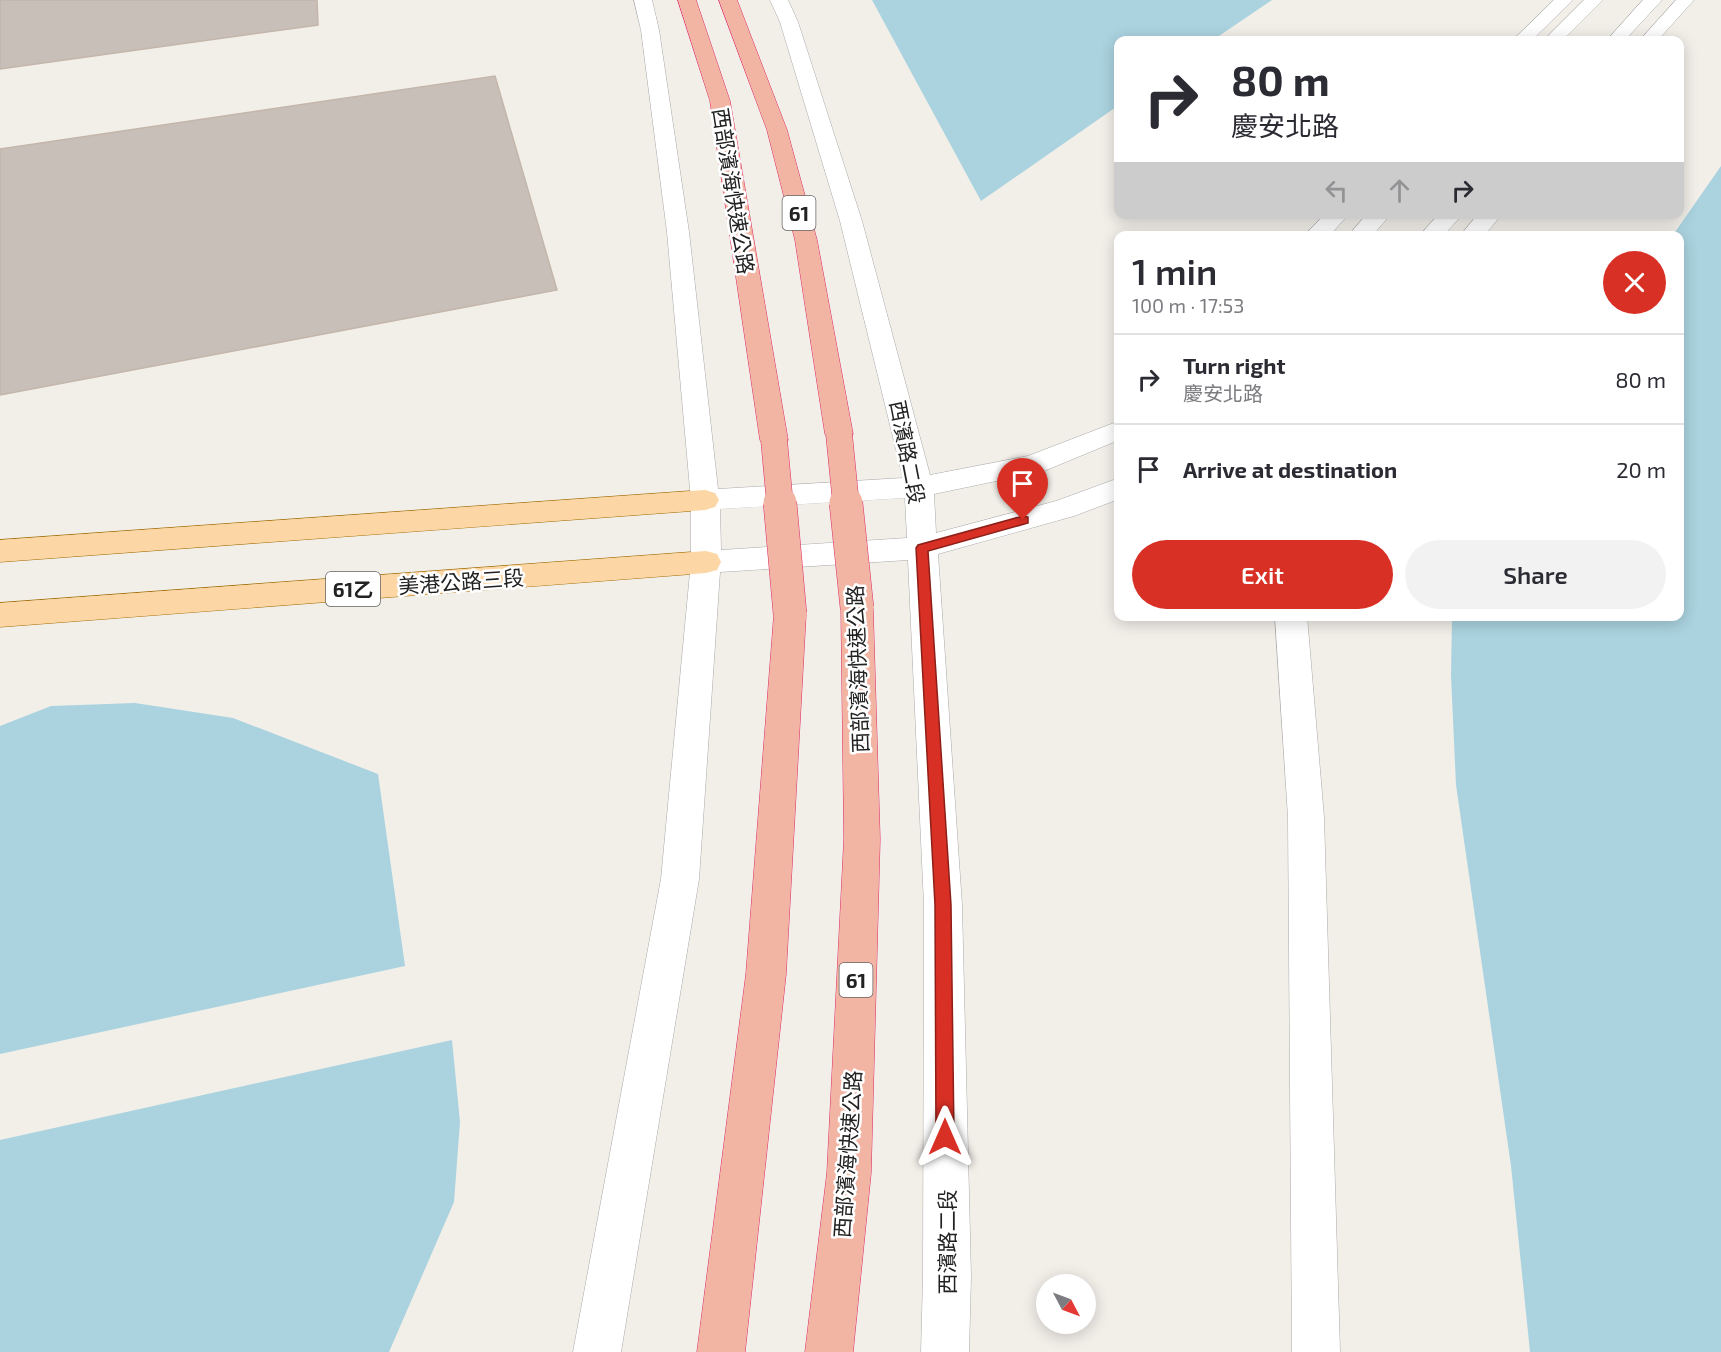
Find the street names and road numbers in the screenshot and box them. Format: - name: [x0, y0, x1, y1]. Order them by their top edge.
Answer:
- street label: 西部濱海快速公路: [709, 106, 759, 276]
- road number: 61: [782, 196, 816, 230]
- street label: 西濱路二段: [886, 398, 930, 506]
- street label: 美港公路三段: [397, 564, 525, 598]
- road number: 61乙: [326, 572, 380, 606]
- street label: 西部濱海快速公路: [842, 585, 872, 753]
- road number: 61: [840, 963, 872, 997]
- street label: 西部濱海快速公路: [829, 1069, 865, 1239]
- street label: 西濱路二段: [934, 1190, 959, 1295]

